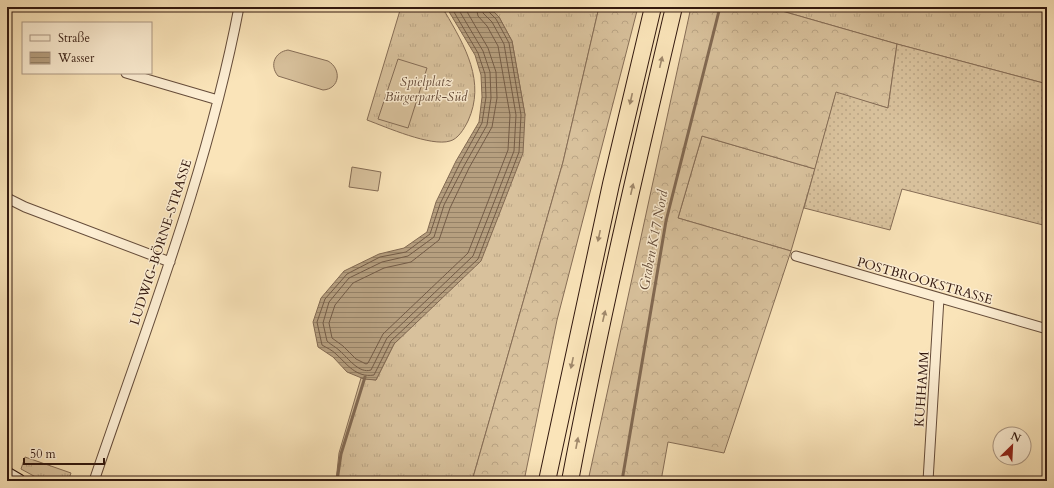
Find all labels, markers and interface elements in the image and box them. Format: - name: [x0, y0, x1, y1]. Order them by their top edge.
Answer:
- legend: [22, 22, 152, 74]
- text: Straße: [58, 30, 90, 46]
- text: Wasser: [57, 50, 95, 66]
- one-way arrow: [659, 56, 665, 68]
- park label: Spielplatz Bürgerpark-Süd: [385, 73, 468, 106]
- one-way arrow: [628, 94, 634, 106]
- street label: LUDWIG-BÖRNE-STRASSE: [126, 157, 196, 327]
- one-way arrow: [630, 183, 636, 195]
- water label: Graben K17 Nord: [635, 187, 673, 292]
- one-way arrow: [596, 230, 602, 242]
- street label: POSTBROOKSTRASSE: [855, 253, 995, 309]
- one-way arrow: [602, 309, 608, 322]
- street label: KUHHAMM: [910, 351, 934, 427]
- one-way arrow: [568, 357, 574, 369]
- north arrow: [992, 426, 1032, 466]
- text: N: [1008, 429, 1024, 446]
- one-way arrow: [574, 437, 580, 449]
- scale bar: [24, 440, 104, 466]
- text: 50 m: [30, 446, 57, 462]

